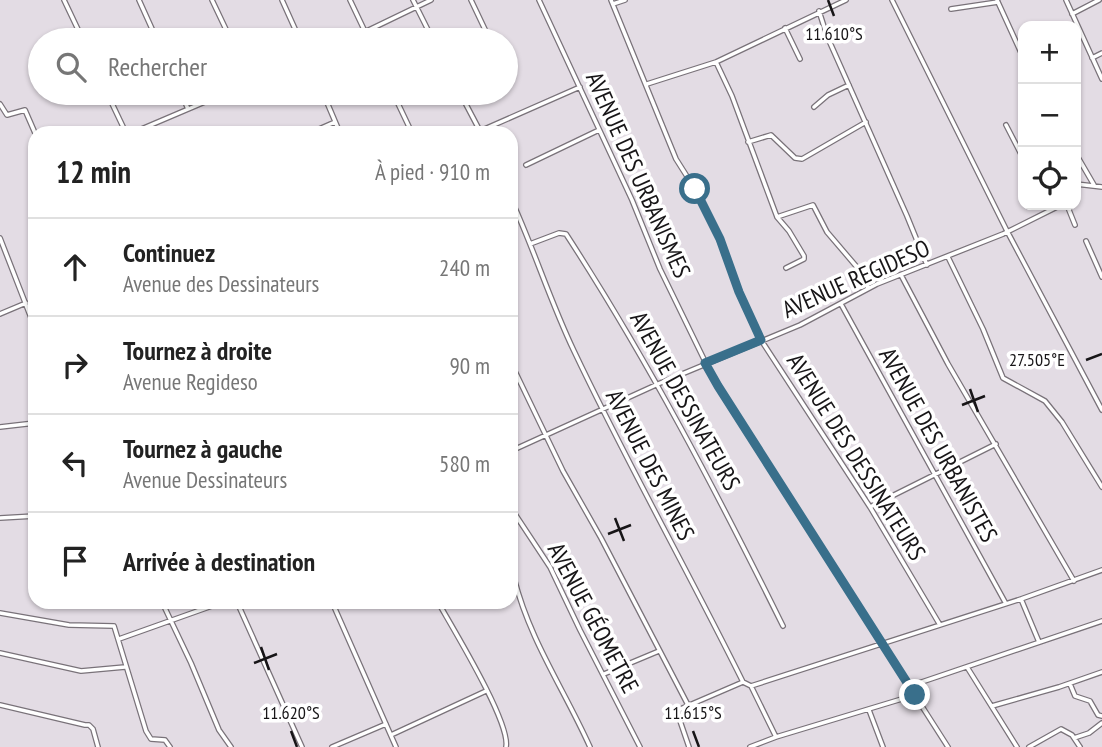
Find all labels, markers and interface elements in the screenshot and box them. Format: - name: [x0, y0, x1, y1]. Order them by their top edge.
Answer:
- map controls: [1018, 21, 1081, 210]
- button: +: [1018, 21, 1081, 84]
- text: 11.610°S: [805, 22, 863, 45]
- search box: [28, 28, 518, 105]
- icon: search: [52, 48, 90, 86]
- text: Rechercher: [108, 50, 207, 83]
- street label: AVENUE DES URBANISMES: [579, 67, 698, 283]
- button: −: [1018, 84, 1081, 147]
- button: locate: [1018, 147, 1081, 210]
- text: 12 min: [56, 152, 131, 191]
- text: À pied · 910 m: [375, 157, 490, 186]
- route start: [679, 173, 710, 204]
- street label: AVENUE REGIDESO: [777, 232, 934, 325]
- text: Continuez: [123, 236, 215, 269]
- icon: ahead: [56, 248, 94, 286]
- text: 240 m: [439, 253, 490, 282]
- text: Avenue des Dessinateurs: [123, 269, 319, 298]
- street label: AVENUE DESSINATEURS: [623, 306, 747, 496]
- text: Tournez à droite: [123, 334, 272, 367]
- street label: AVENUE DES URBANISTES: [872, 342, 1005, 547]
- icon: right: [56, 346, 94, 384]
- street label: AVENUE DES DESSINATEURS: [780, 348, 933, 566]
- text: 27.505°E: [1009, 348, 1065, 371]
- text: 90 m: [449, 351, 490, 380]
- text: Avenue Regideso: [123, 367, 258, 396]
- street label: AVENUE DES MINES: [599, 384, 702, 545]
- text: Tournez à gauche: [123, 432, 283, 465]
- icon: left: [56, 444, 94, 482]
- text: 580 m: [439, 449, 490, 478]
- text: Avenue Dessinateurs: [123, 465, 287, 494]
- street label: AVENUE GÉOMETRE: [541, 537, 646, 698]
- icon: arrive: [56, 542, 94, 580]
- text: Arrivée à destination: [123, 545, 315, 578]
- route end: [899, 679, 930, 710]
- text: 11.620°S: [262, 701, 320, 724]
- text: 11.615°S: [664, 701, 722, 724]

